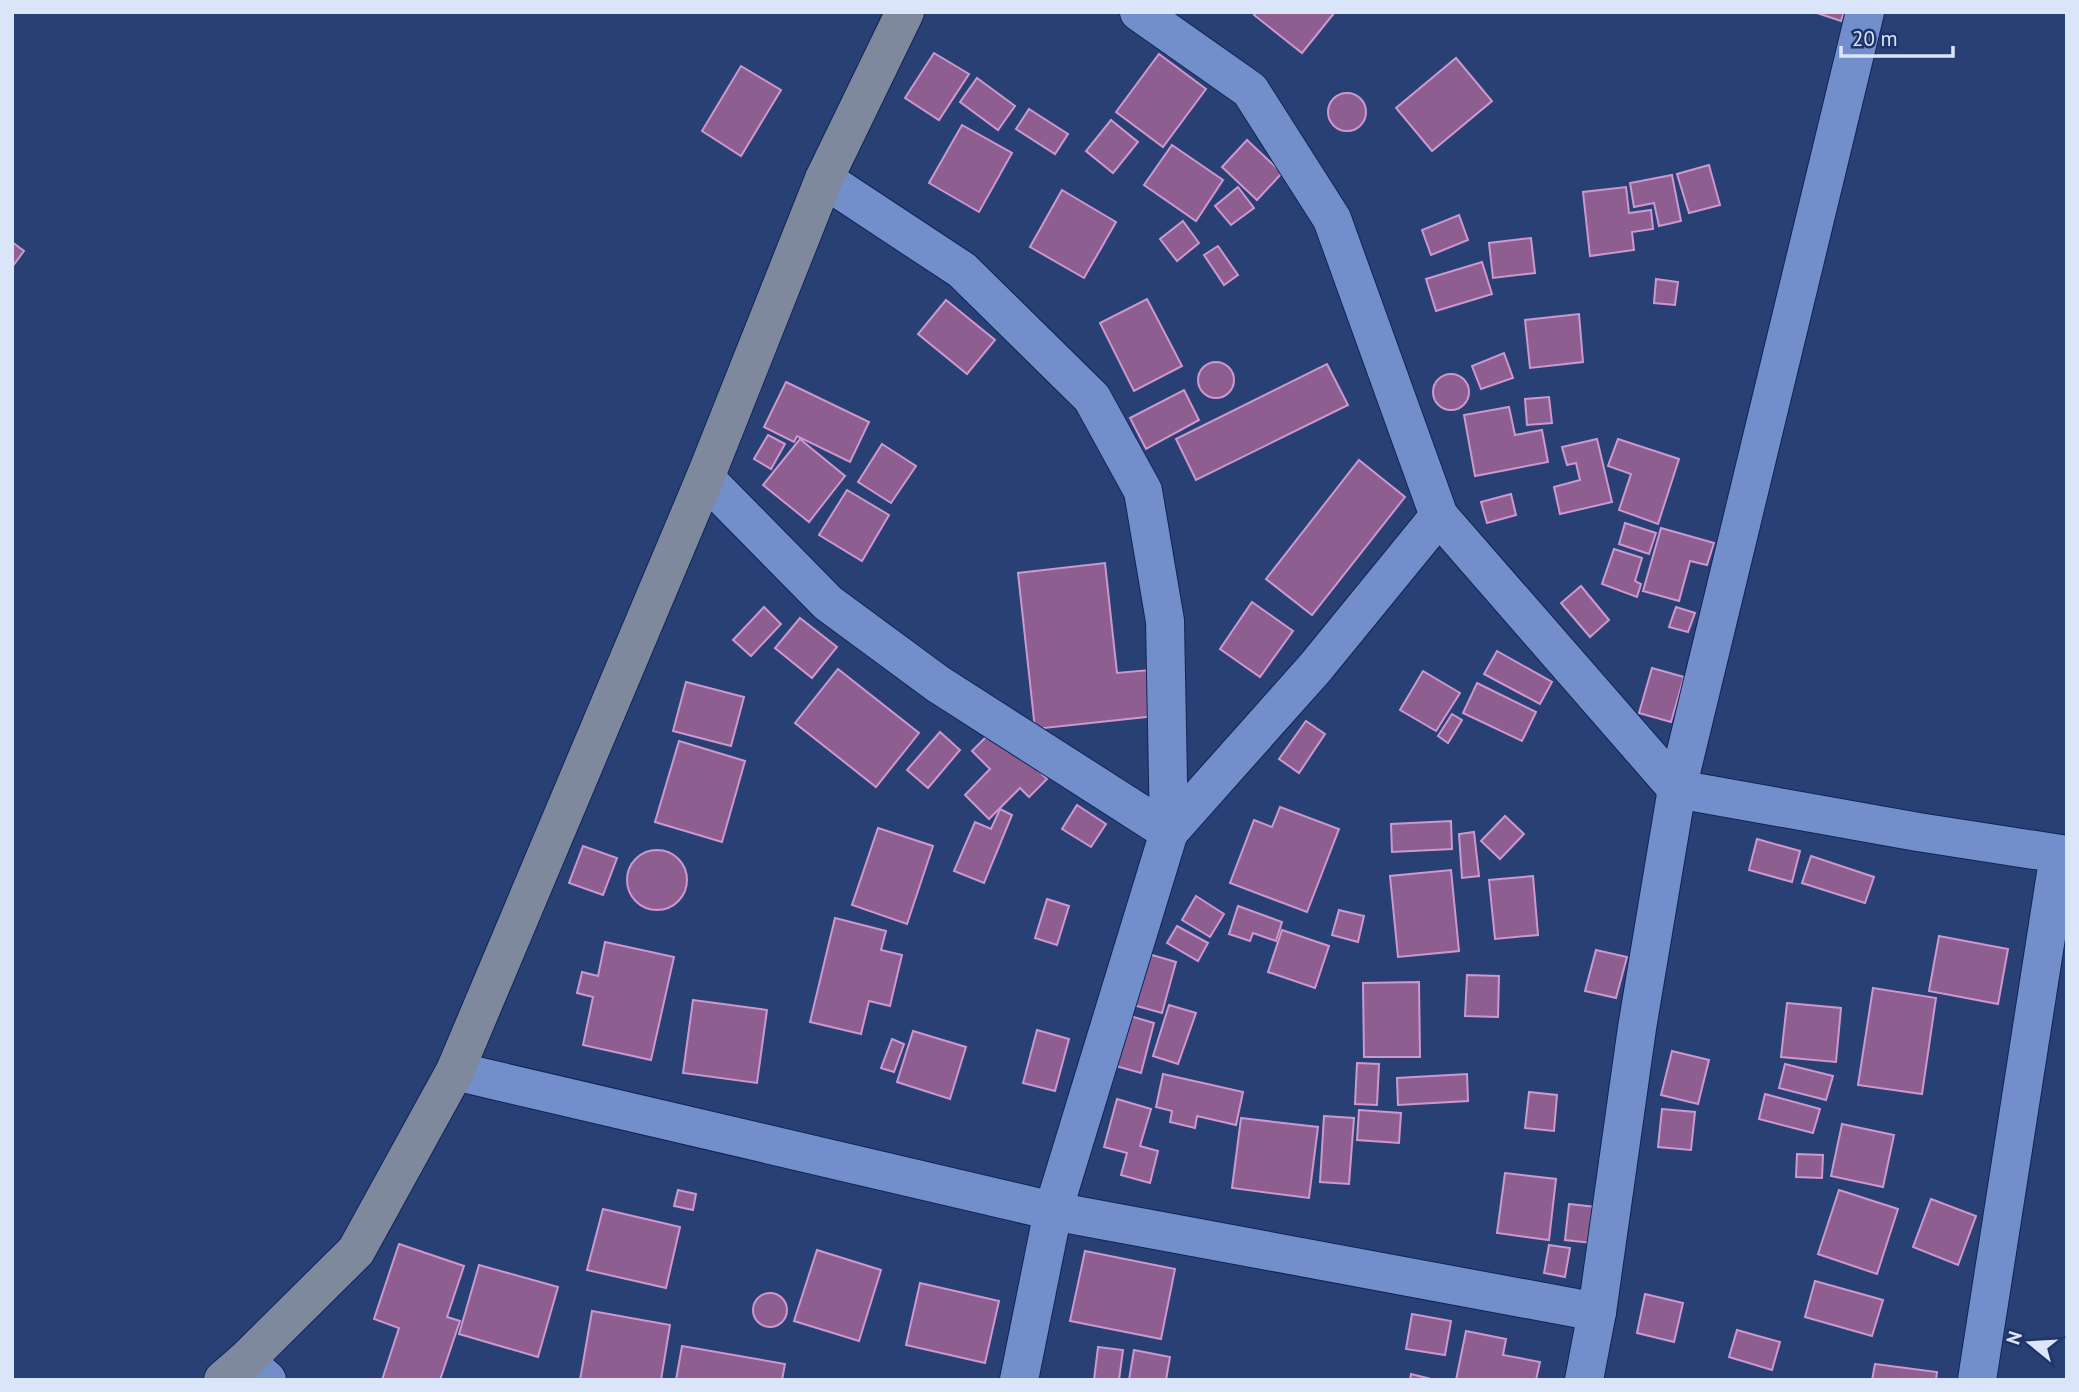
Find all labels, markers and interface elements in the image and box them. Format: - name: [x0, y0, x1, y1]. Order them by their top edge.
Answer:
- scale bar: [1841, 14, 1953, 58]
- text: 20 m: [1852, 25, 1898, 52]
- north arrow: [1995, 1308, 2065, 1378]
- text: N: [2000, 1328, 2027, 1347]

